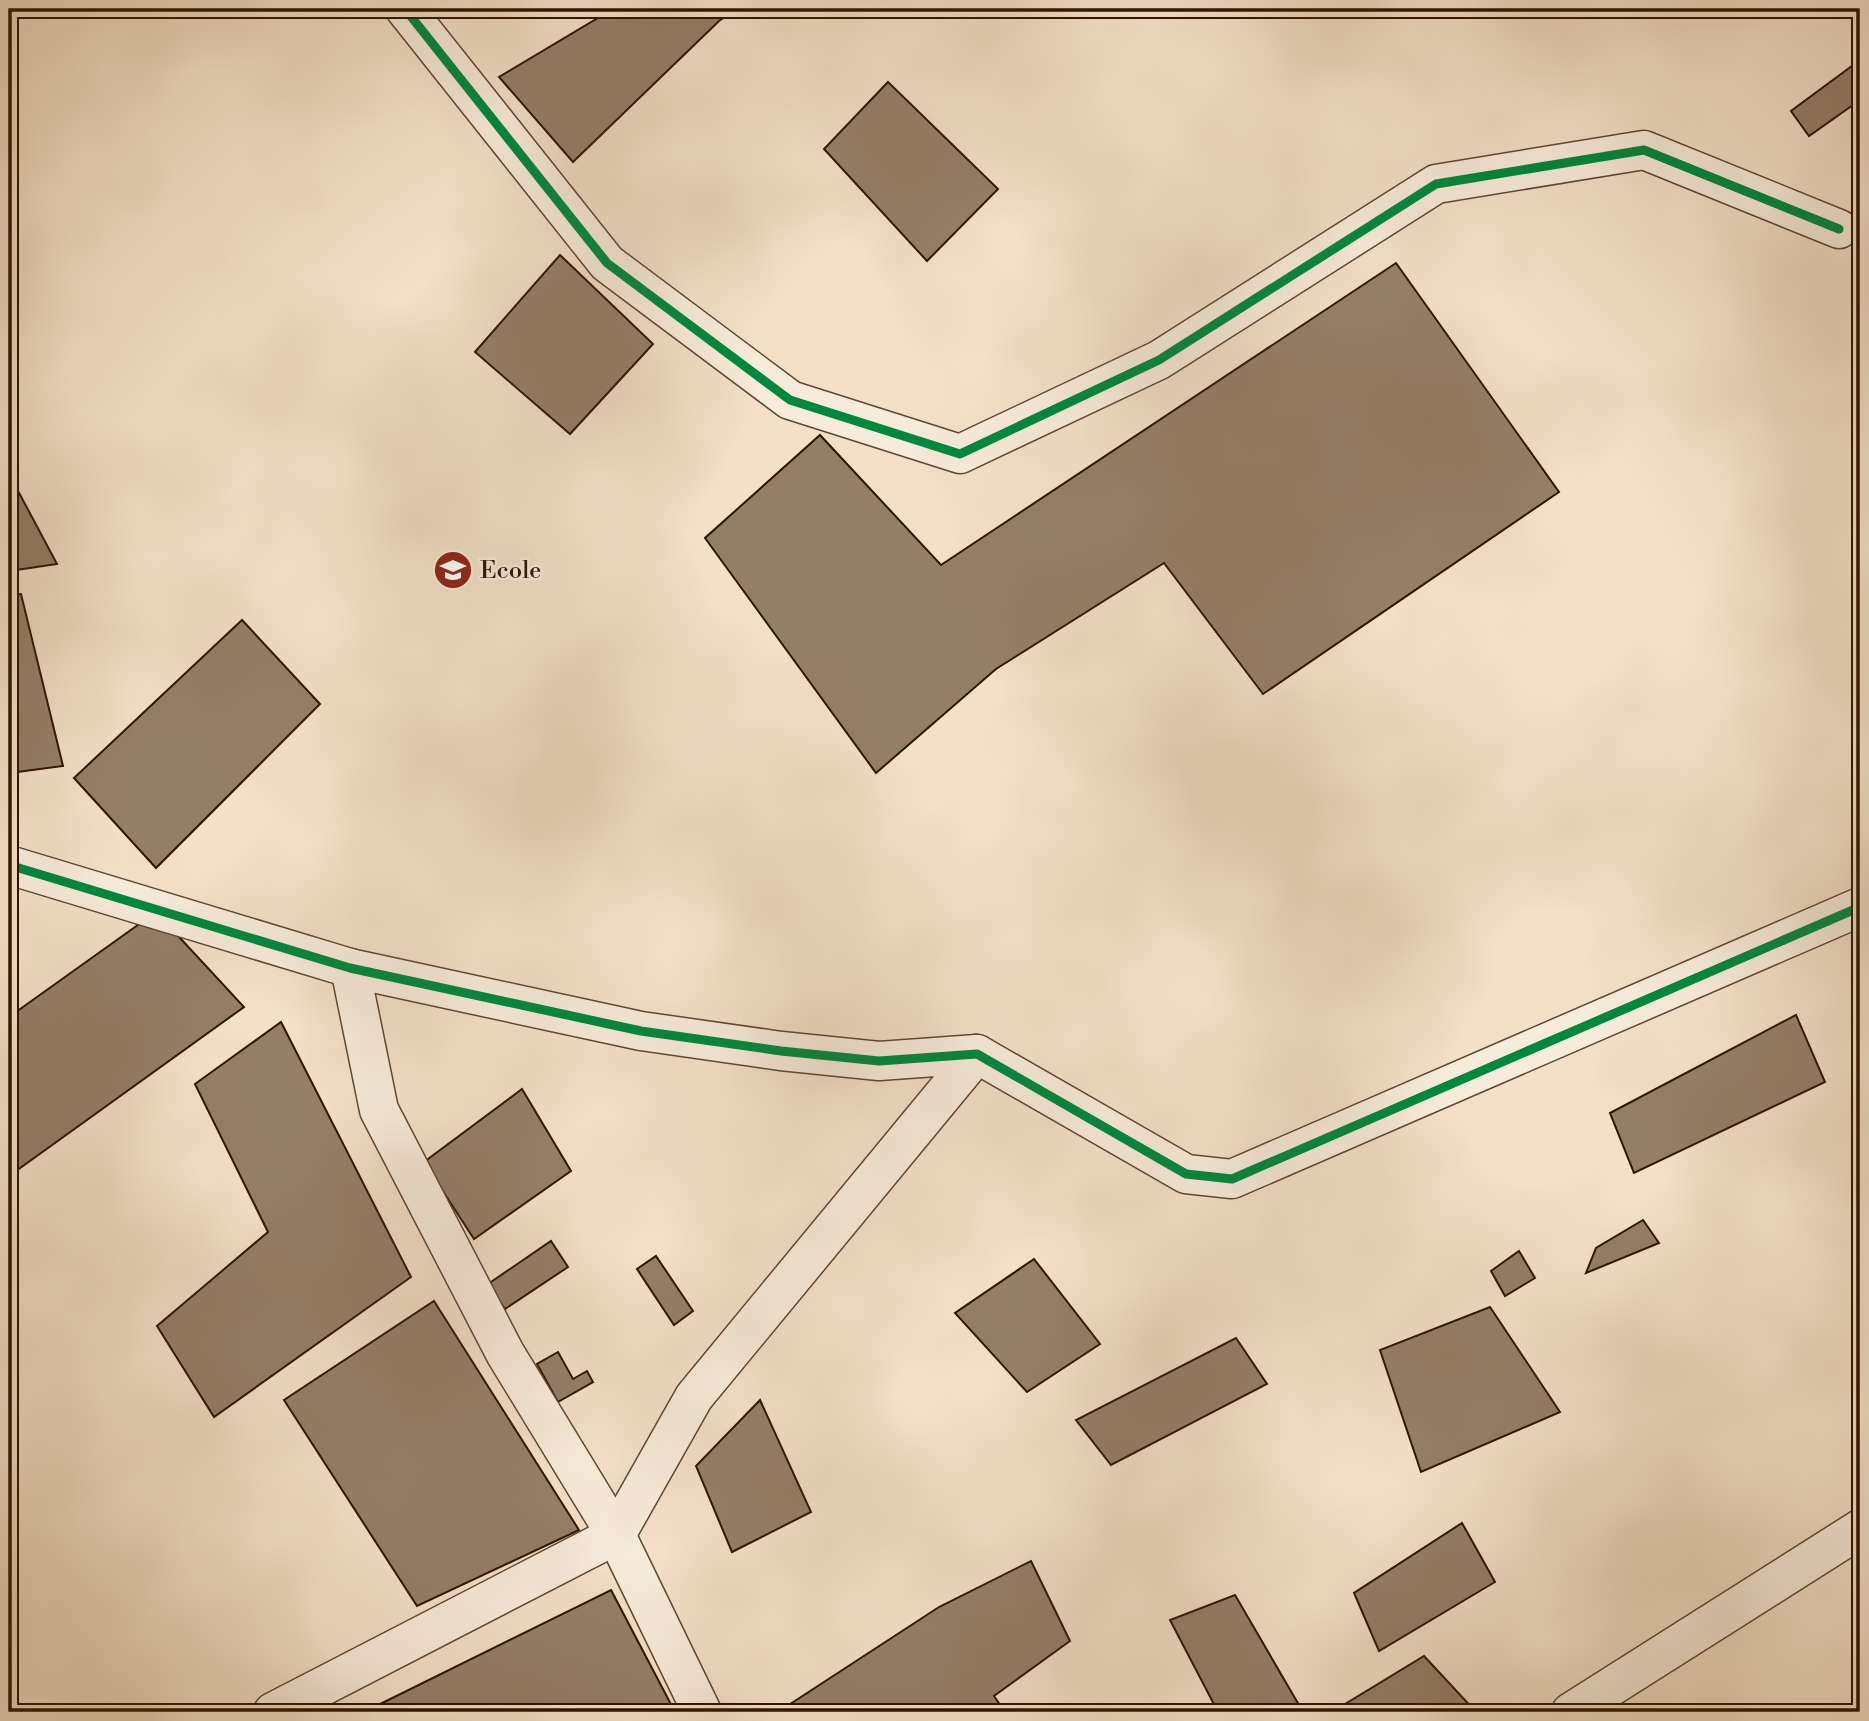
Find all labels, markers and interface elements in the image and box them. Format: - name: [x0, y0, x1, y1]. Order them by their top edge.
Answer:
- school or university icon: Ecole: [432, 549, 474, 591]
- place label: Ecole: [480, 556, 541, 586]

